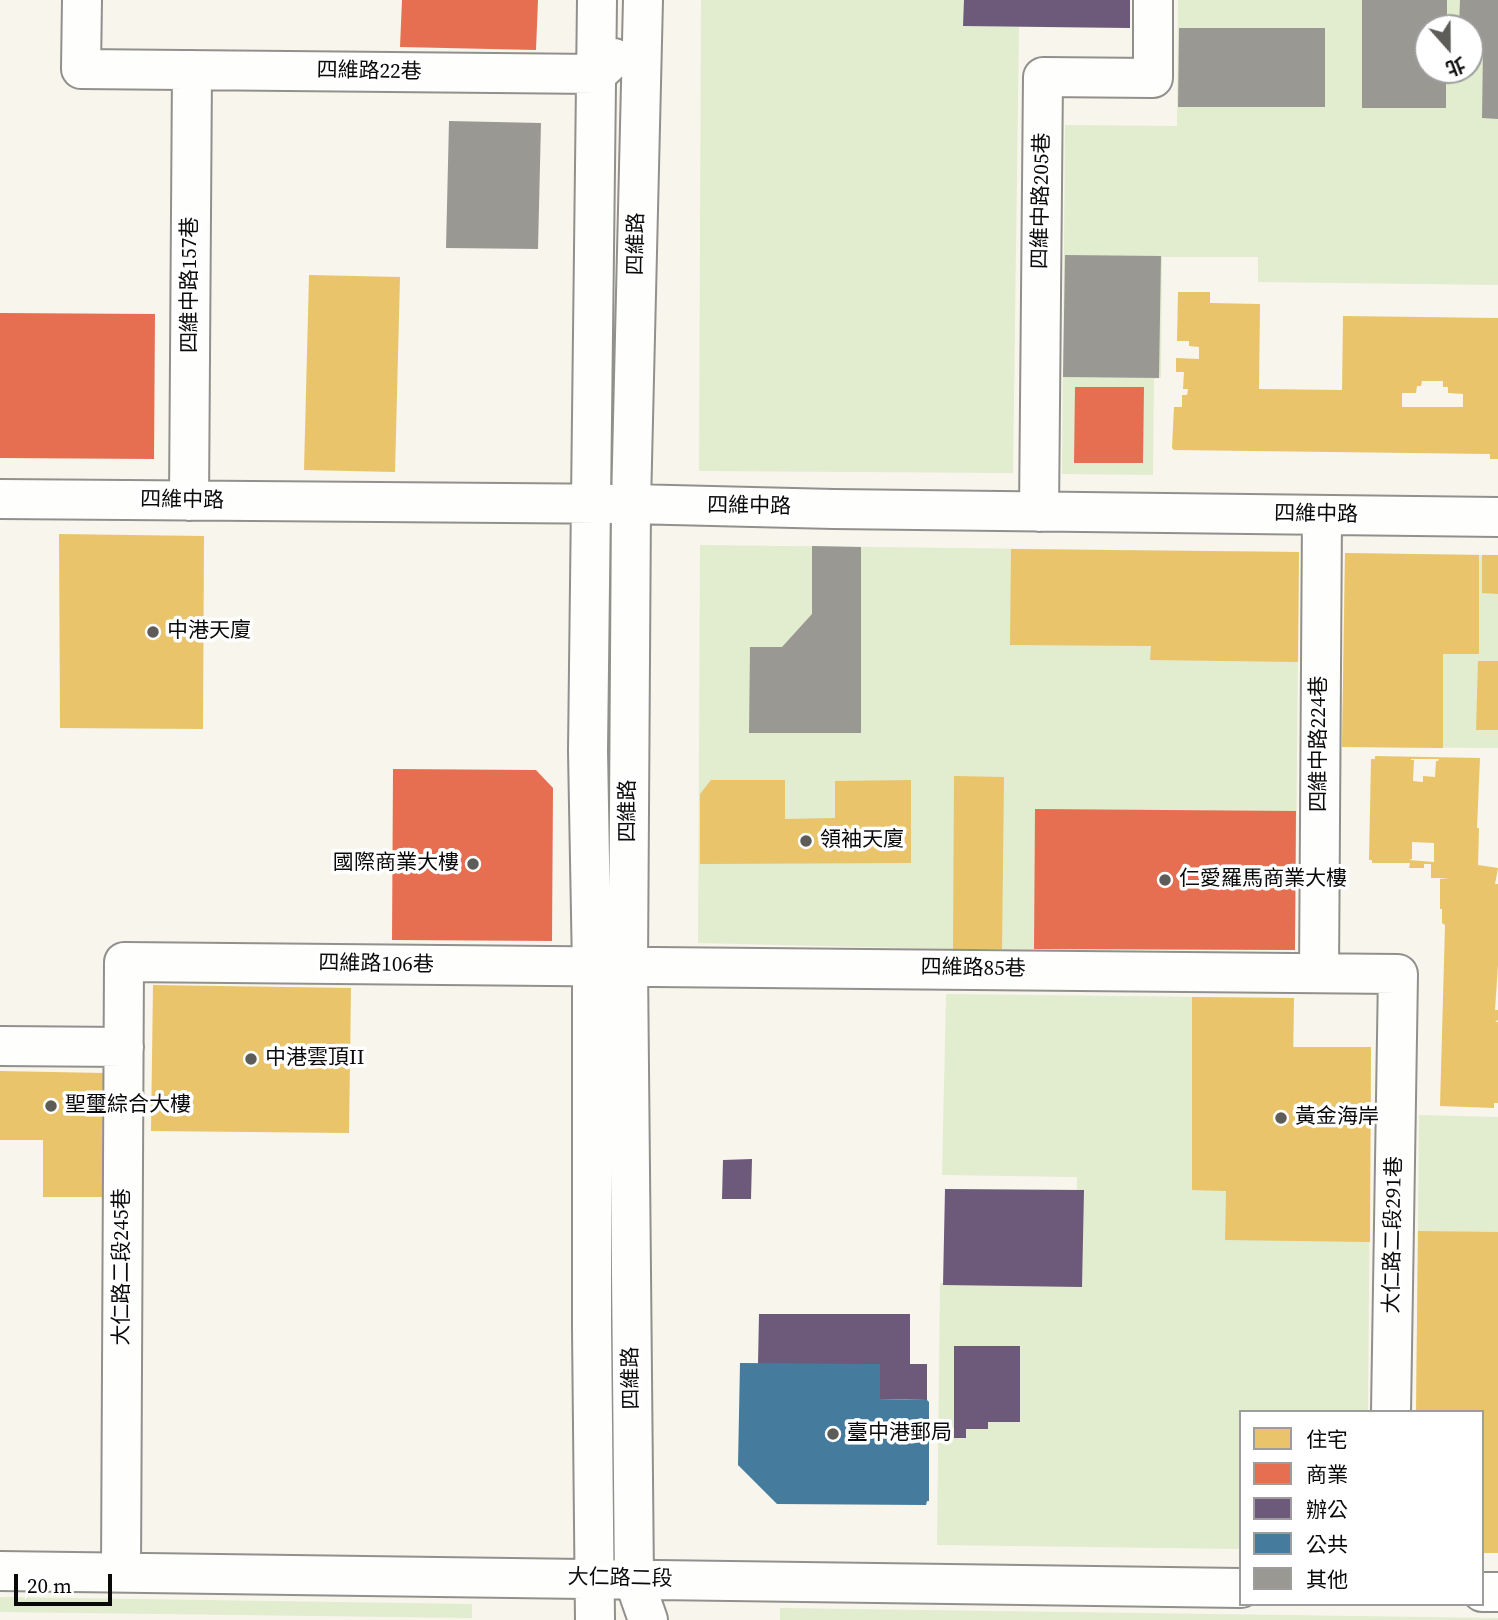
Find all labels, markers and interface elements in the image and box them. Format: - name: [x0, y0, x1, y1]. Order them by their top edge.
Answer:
- north arrow: [1414, 14, 1484, 84]
- text: 北: [1442, 51, 1469, 82]
- street label: 四維路22巷: [316, 58, 422, 86]
- street label: 四維中路205巷: [1028, 133, 1056, 269]
- street label: 四維路: [624, 212, 650, 276]
- street label: 四維中路157巷: [178, 217, 204, 353]
- street label: 四維中路: [140, 488, 224, 514]
- street label: 四維中路: [707, 494, 791, 520]
- street label: 四維中路: [1274, 502, 1358, 528]
- place label: 中港天廈: [167, 619, 251, 645]
- marker: 中港天廈: [145, 624, 161, 640]
- street label: 四維中路224巷: [1307, 676, 1333, 812]
- street label: 四維路: [616, 780, 642, 842]
- place label: 領袖天廈: [820, 828, 904, 854]
- marker: 領袖天廈: [798, 833, 814, 849]
- place label: 國際商業大樓: [333, 851, 459, 877]
- marker: 國際商業大樓: [465, 856, 481, 872]
- place label: 仁愛羅馬商業大樓: [1179, 867, 1347, 893]
- marker: 仁愛羅馬商業大樓: [1157, 872, 1173, 888]
- street label: 四維路106巷: [318, 951, 434, 979]
- street label: 四維路85巷: [920, 955, 1026, 983]
- place label: 中港雲頂II: [265, 1046, 365, 1072]
- marker: 中港雲頂II: [243, 1051, 259, 1067]
- place label: 聖璽綜合大樓: [65, 1093, 191, 1119]
- marker: 聖璽綜合大樓: [43, 1098, 59, 1114]
- place label: 黃金海岸: [1295, 1105, 1379, 1131]
- marker: 黃金海岸: [1273, 1110, 1289, 1126]
- street label: 大仁路二段291巷: [1380, 1156, 1408, 1314]
- street label: 大仁路二段245巷: [110, 1188, 136, 1346]
- street label: 四維路: [619, 1346, 645, 1410]
- legend: [1239, 1410, 1484, 1606]
- place label: 臺中港郵局: [847, 1421, 952, 1447]
- text: 住宅: [1306, 1425, 1348, 1454]
- marker: 臺中港郵局: [825, 1426, 841, 1442]
- text: 商業: [1306, 1460, 1348, 1489]
- text: 辦公: [1306, 1495, 1348, 1524]
- text: 公共: [1306, 1530, 1348, 1559]
- scale bar: [18, 1560, 116, 1604]
- street label: 大仁路二段: [567, 1565, 673, 1593]
- text: 其他: [1306, 1565, 1348, 1594]
- text: 20 m: [27, 1571, 72, 1600]

